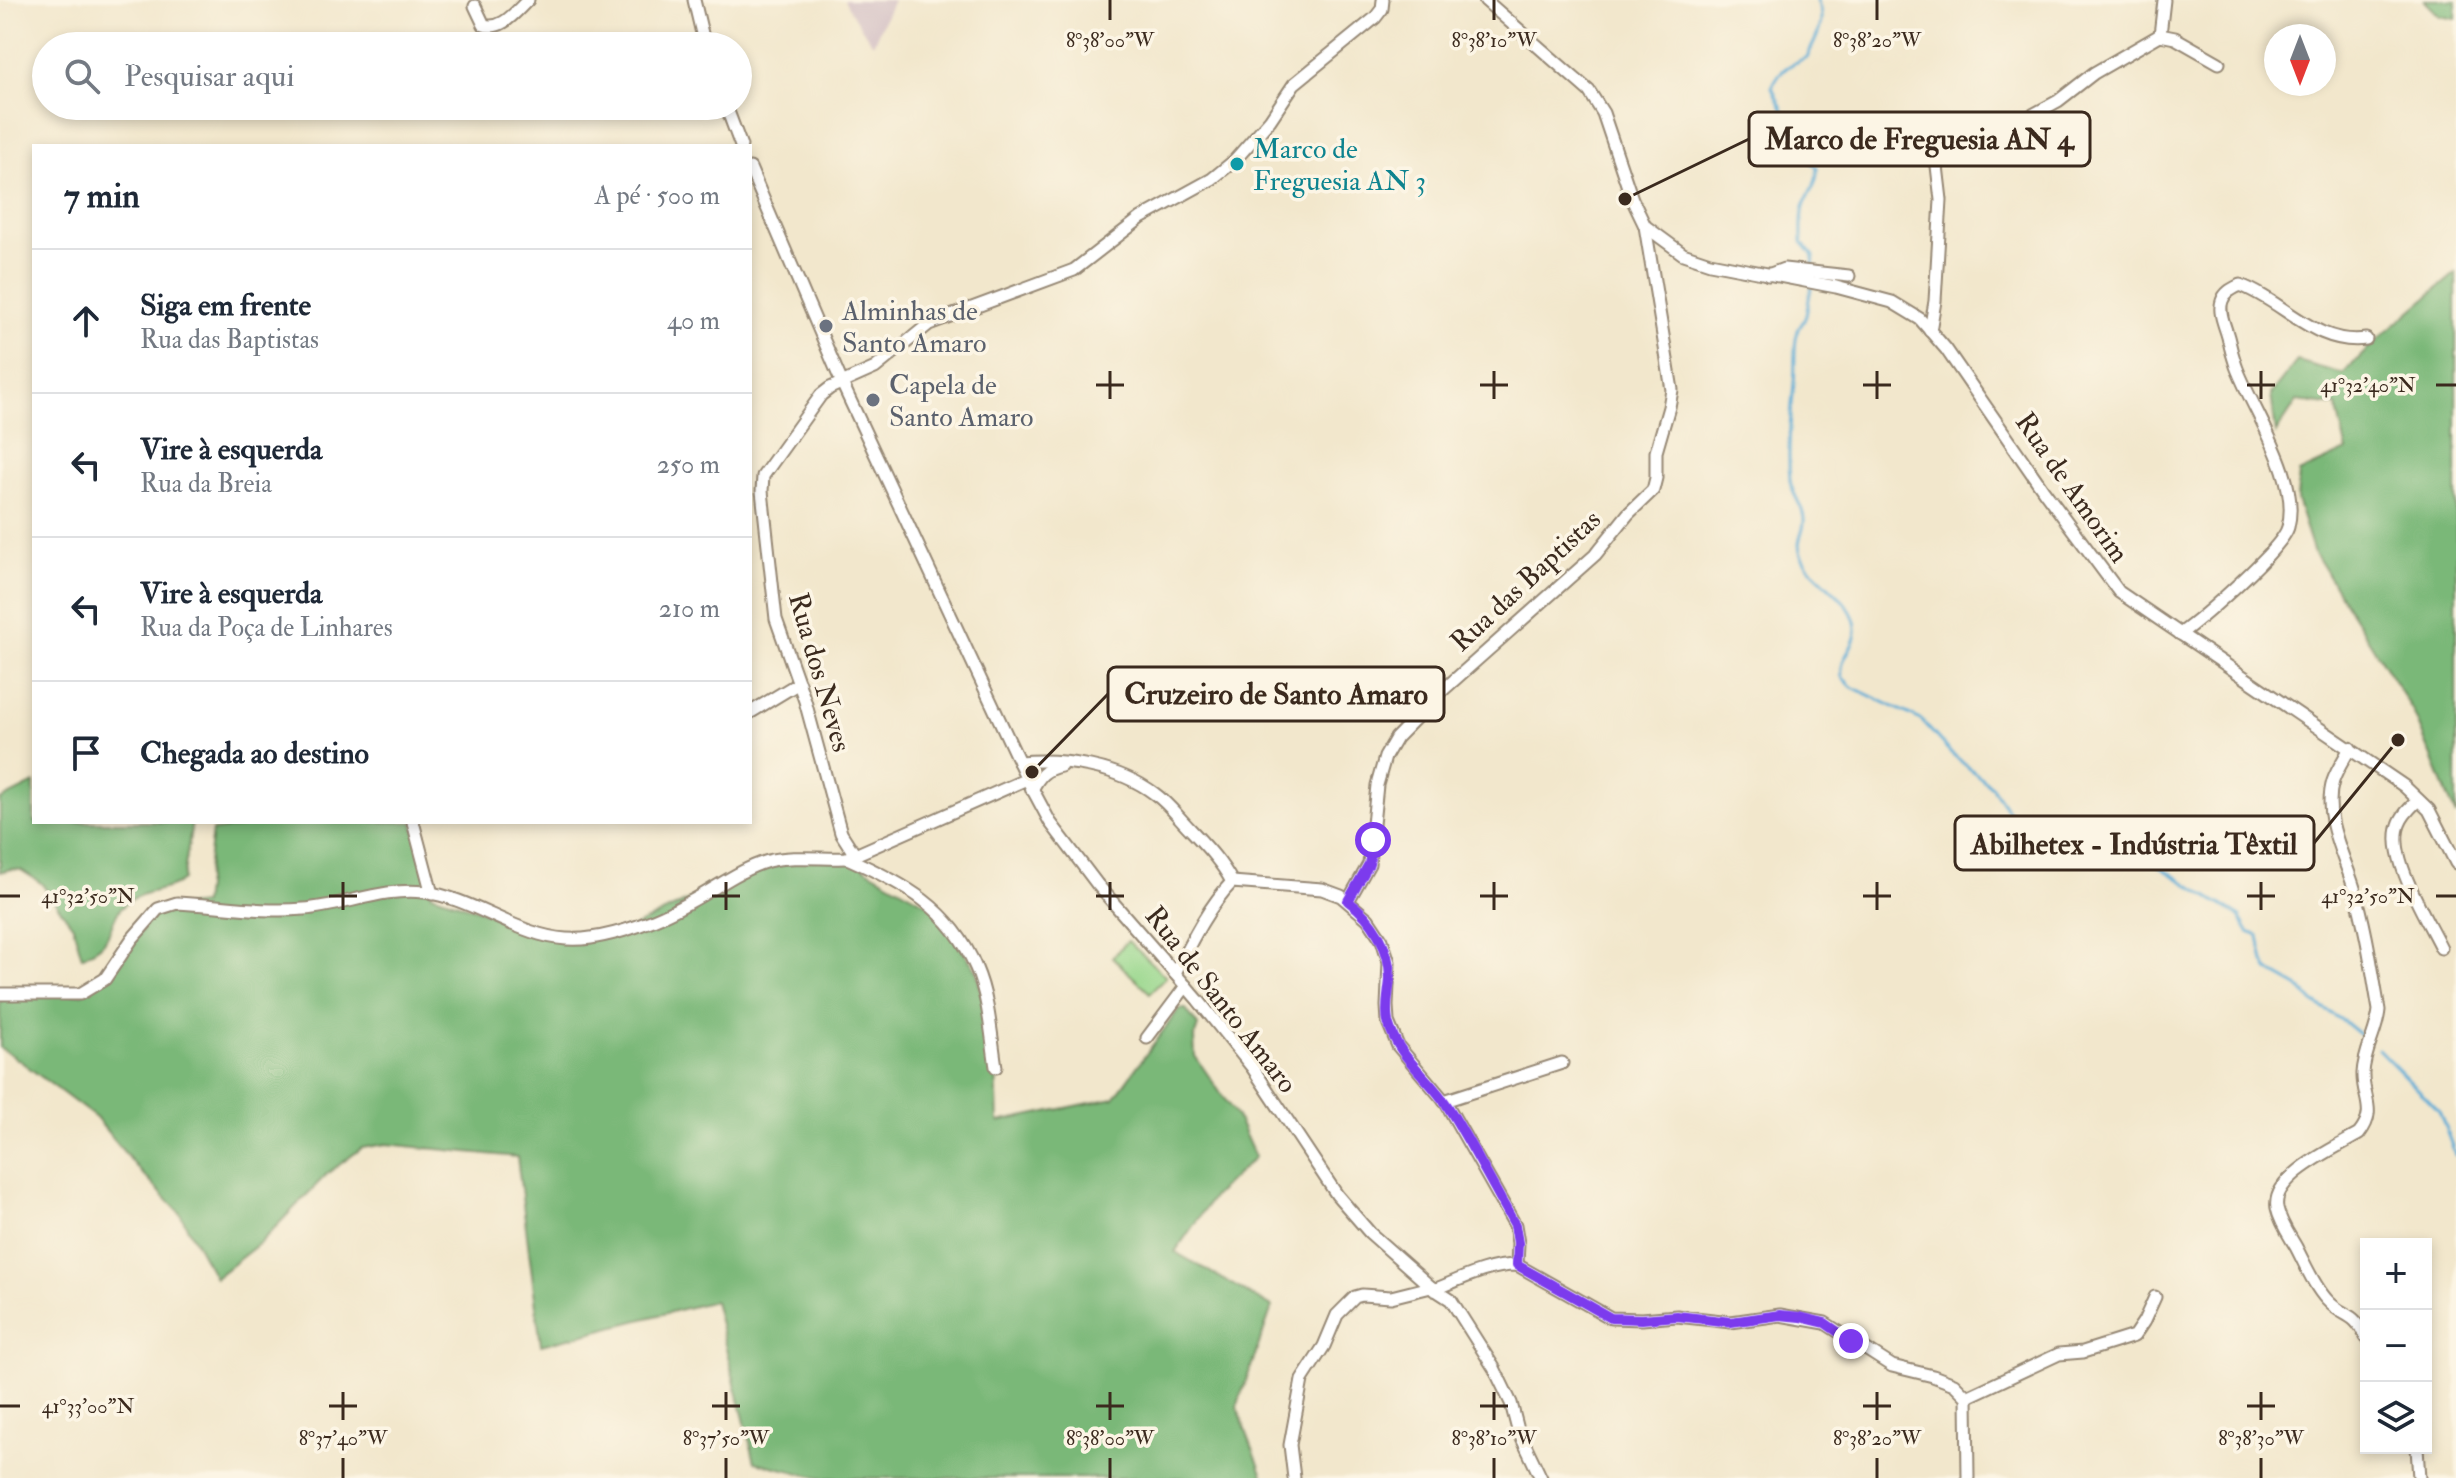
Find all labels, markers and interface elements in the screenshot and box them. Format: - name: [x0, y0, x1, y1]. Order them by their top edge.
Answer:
- north arrow: [2264, 24, 2336, 96]
- text: 8°38'00"W: [1066, 28, 1155, 53]
- text: 8°38'10"W: [1452, 28, 1537, 53]
- text: 8°38'20"W: [1833, 28, 1922, 53]
- search box: [32, 32, 752, 120]
- icon: search: [60, 54, 104, 98]
- text: Pesquisar aqui: [124, 58, 294, 95]
- callout: Marco de Freguesia AN 4: [1749, 112, 2090, 166]
- text: Marco de Freguesia AN 4: [1764, 121, 2075, 158]
- place label: Marco de Freguesia AN 3: [1253, 132, 1426, 199]
- marker: Marco de Freguesia AN 3: [1228, 155, 1246, 173]
- text: 7 min: [64, 175, 140, 218]
- text: A pé · 500 m: [594, 180, 720, 212]
- text: Siga em frente: [140, 287, 311, 324]
- place label: Alminhas de Santo Amaro: [841, 294, 987, 361]
- icon: ahead: [64, 299, 108, 343]
- text: 40 m: [667, 305, 720, 337]
- marker: Alminhas de Santo Amaro: [817, 317, 835, 335]
- text: Rua das Baptistas: [140, 324, 319, 356]
- place label: Capela de Santo Amaro: [889, 368, 1034, 435]
- text: 41°32'40"N: [2320, 373, 2416, 398]
- marker: Capela de Santo Amaro: [864, 391, 882, 409]
- street label: Rua de Amorim: [2007, 406, 2137, 570]
- text: Vire à esquerda: [140, 431, 322, 468]
- icon: left: [64, 443, 108, 487]
- text: 250 m: [657, 449, 720, 481]
- text: Rua da Breia: [140, 468, 272, 500]
- street label: Rua das Baptistas: [1444, 503, 1608, 660]
- text: Vire à esquerda: [140, 575, 322, 612]
- icon: left: [64, 587, 108, 631]
- street label: Rua dos Neves: [780, 589, 859, 756]
- text: 210 m: [659, 593, 720, 625]
- text: Rua da Poça de Linhares: [140, 612, 393, 644]
- callout: Cruzeiro de Santo Amaro: [1108, 667, 1444, 721]
- text: Cruzeiro de Santo Amaro: [1124, 676, 1428, 713]
- icon: arrive: [64, 731, 108, 775]
- text: Chegada ao destino: [140, 735, 369, 772]
- callout: Abilhetex - Indústria Têxtil: [1955, 816, 2314, 870]
- route start: [1355, 822, 1391, 858]
- text: Abilhetex - Indústria Têxtil: [1969, 826, 2298, 863]
- text: 41°32'50"N: [41, 884, 135, 909]
- text: 41°32'50"N: [2321, 884, 2415, 909]
- street label: Rua de Santo Amaro: [1137, 899, 1305, 1100]
- map controls: [2360, 1238, 2432, 1454]
- button: +: [2360, 1238, 2432, 1310]
- button: −: [2360, 1310, 2432, 1382]
- route end: [1833, 1323, 1869, 1359]
- button: layers: [2360, 1382, 2432, 1454]
- text: 41°33'00"N: [42, 1394, 134, 1419]
- text: 8°37'40"W: [299, 1426, 388, 1451]
- text: 8°37'50"W: [683, 1426, 770, 1451]
- text: 8°38'00"W: [1066, 1426, 1155, 1451]
- text: 8°38'10"W: [1452, 1426, 1537, 1451]
- text: 8°38'20"W: [1833, 1426, 1922, 1451]
- text: 8°38'30"W: [2218, 1426, 2304, 1451]

